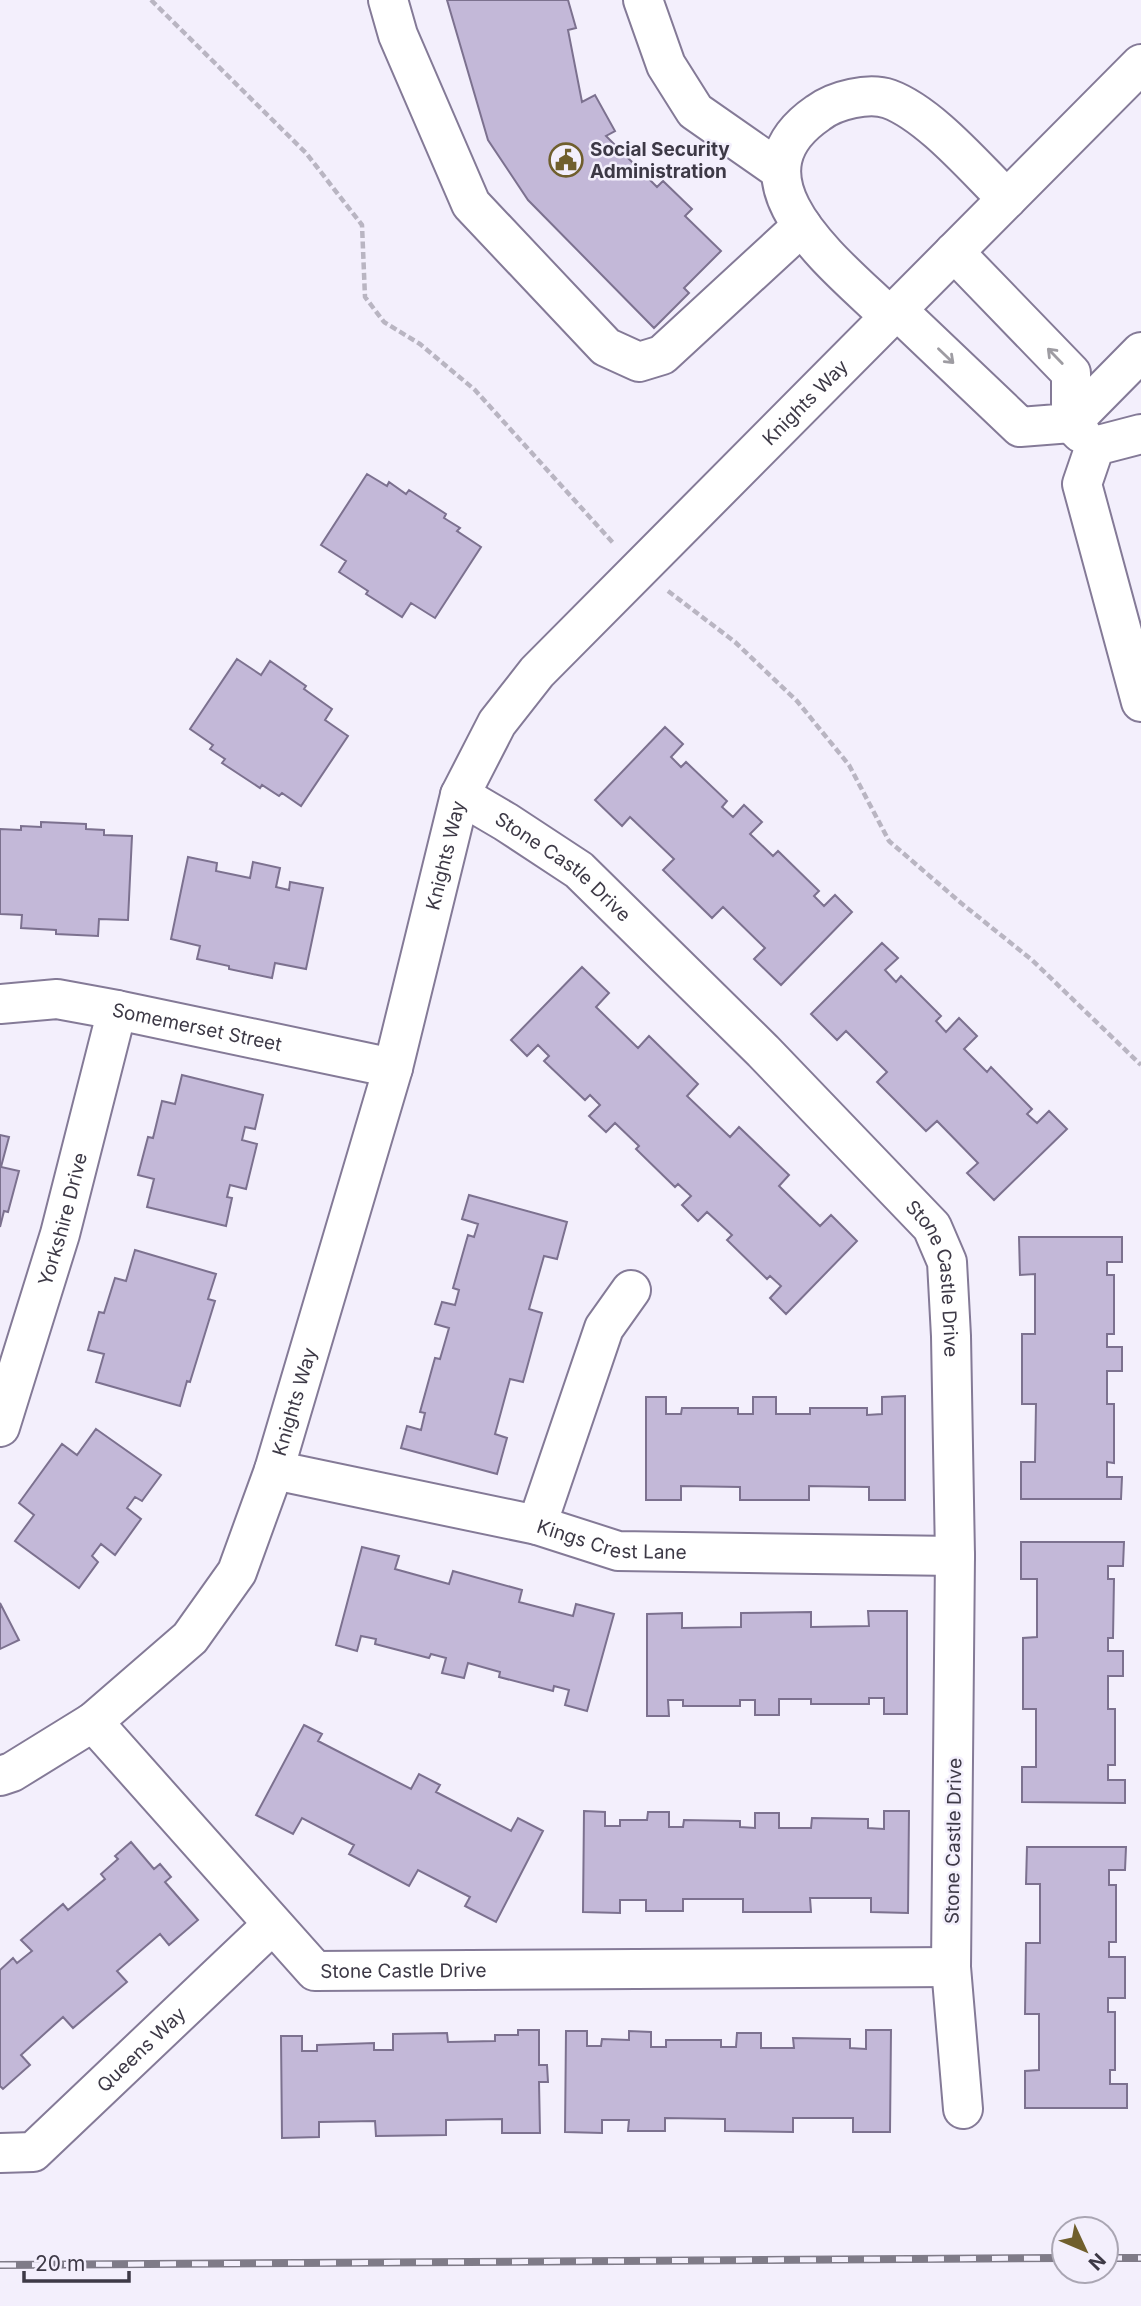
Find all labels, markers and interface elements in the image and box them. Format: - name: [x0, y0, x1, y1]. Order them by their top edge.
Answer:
- place label: Social Security Administration: [590, 138, 730, 183]
- public building icon: Social Security Administration: [547, 141, 585, 179]
- one-way arrow: [937, 347, 954, 364]
- one-way arrow: [1047, 348, 1064, 365]
- street label: Knights Way: [758, 355, 853, 450]
- street label: Knights Way: [421, 798, 470, 912]
- street label: Stone Castle Drive: [491, 807, 636, 927]
- street label: Somemerset Street: [110, 998, 284, 1056]
- street label: Yorkshire Drive: [34, 1150, 92, 1289]
- street label: Stone Castle Drive: [901, 1196, 962, 1357]
- street label: Knights Way: [268, 1345, 322, 1459]
- street label: Kings Crest Lane: [534, 1515, 687, 1564]
- street label: Stone Castle Drive: [941, 1758, 966, 1924]
- street label: Stone Castle Drive: [320, 1959, 487, 1983]
- street label: Queens Way: [92, 2002, 191, 2097]
- north arrow: [1050, 2215, 1120, 2285]
- scale bar: [24, 2240, 130, 2284]
- text: N: [1084, 2248, 1110, 2275]
- text: 20 m: [35, 2251, 85, 2276]

